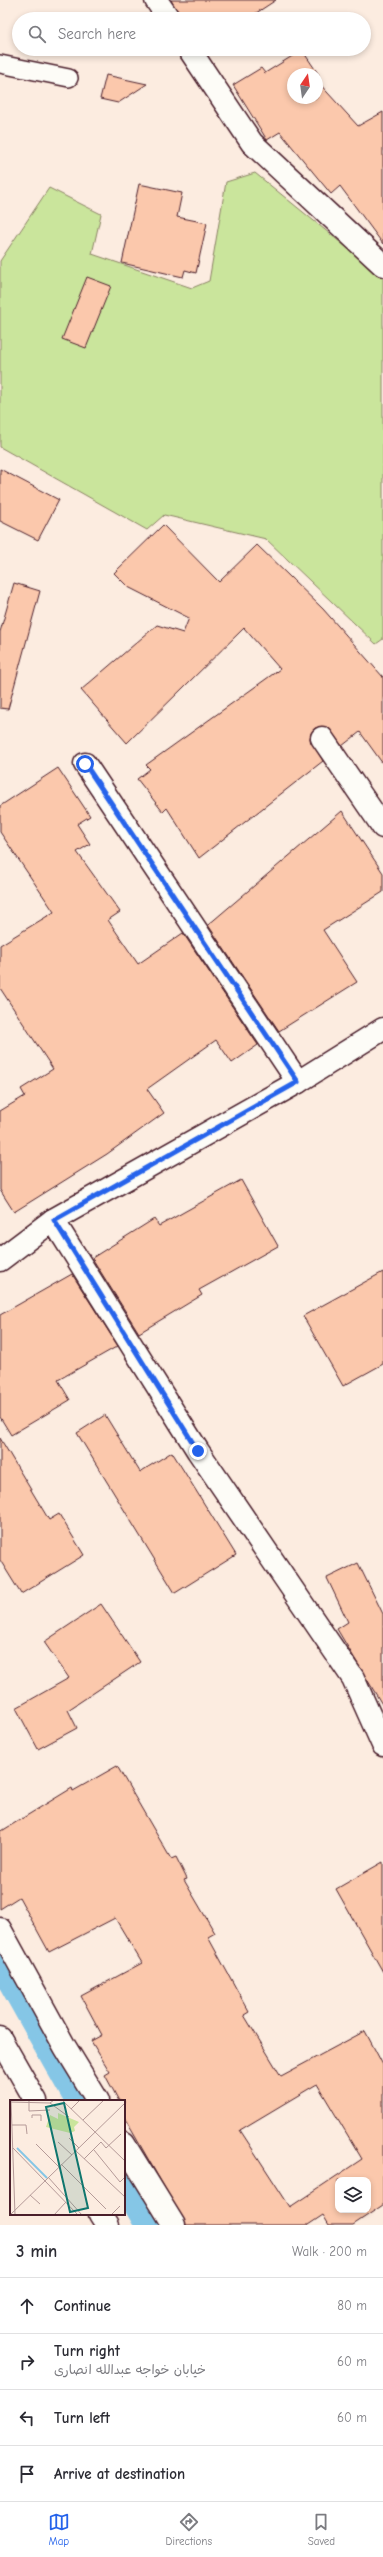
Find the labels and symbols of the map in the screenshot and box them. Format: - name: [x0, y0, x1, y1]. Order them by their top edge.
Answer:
- north arrow: [287, 68, 323, 104]
- route start: [76, 755, 94, 773]
- route end: [189, 1442, 207, 1460]
- inset map: [10, 2100, 125, 2215]

